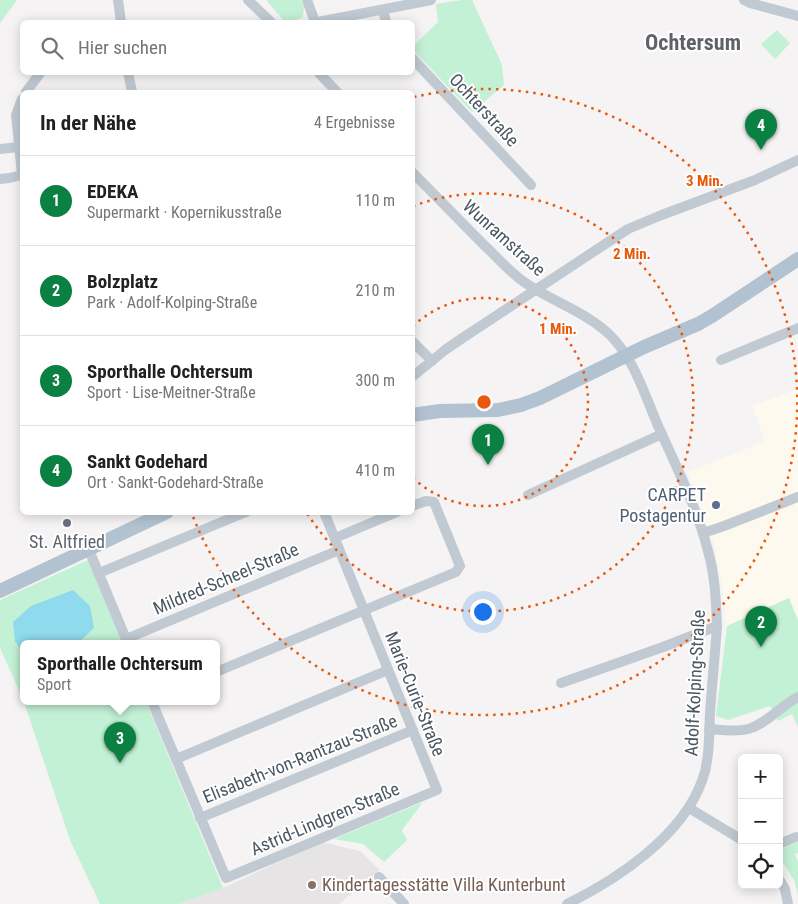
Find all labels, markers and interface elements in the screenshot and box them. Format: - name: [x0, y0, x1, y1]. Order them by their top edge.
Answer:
- search box: [20, 20, 415, 75]
- district label: Ochtersum: [645, 30, 741, 55]
- icon: search: [38, 34, 66, 62]
- text: Hier suchen: [78, 36, 167, 59]
- street label: Ochterstraße: [445, 69, 523, 151]
- pin: 4: [745, 109, 777, 150]
- text: In der Nähe: [40, 111, 136, 135]
- text: 4 Ergebnisse: [314, 113, 395, 132]
- text: 3 Min.: [686, 172, 724, 190]
- text: EDEKA: [87, 180, 138, 203]
- text: 1: [52, 191, 60, 210]
- text: 110 m: [356, 191, 395, 210]
- street label: Wunramstraße: [459, 195, 550, 280]
- text: Supermarkt · Kopernikusstraße: [87, 203, 282, 222]
- text: 2 Min.: [613, 245, 651, 263]
- text: Bolzplatz: [87, 270, 158, 293]
- text: 2: [52, 281, 60, 300]
- text: 210 m: [356, 281, 395, 300]
- text: Park · Adolf-Kolping-Straße: [87, 293, 257, 312]
- text: 1 Min.: [539, 320, 577, 338]
- text: Sporthalle Ochtersum: [87, 360, 253, 383]
- text: 3: [52, 371, 60, 390]
- text: 300 m: [356, 371, 395, 390]
- text: Sport · Lise-Meitner-Straße: [87, 383, 256, 402]
- centre of rings: [475, 393, 493, 411]
- pin: 1: [472, 424, 504, 465]
- text: Sankt Godehard: [87, 450, 208, 473]
- text: 4: [52, 461, 60, 480]
- text: 410 m: [356, 461, 395, 480]
- text: Ort · Sankt-Godehard-Straße: [87, 473, 264, 492]
- place label: CARPET Postagentur: [619, 484, 707, 526]
- marker: CARPET Postagentur: [710, 499, 722, 511]
- marker: St. Altfried: [61, 517, 73, 529]
- place label: St. Altfried: [29, 531, 105, 552]
- street label: Mildred-Scheel-Straße: [150, 538, 302, 619]
- your location: [470, 599, 496, 625]
- pin: 2: [745, 606, 777, 647]
- street label: Adolf-Kolping-Straße: [680, 609, 709, 757]
- street label: Marie-Curie-Straße: [381, 628, 450, 759]
- popup: [20, 640, 220, 705]
- text: Sporthalle Ochtersum: [37, 652, 203, 675]
- text: Sport: [37, 675, 71, 694]
- street label: Elisabeth-von-Rantzau-Straße: [200, 710, 400, 807]
- pin: 3: [104, 722, 136, 763]
- map controls: [738, 754, 783, 889]
- button: +: [738, 754, 783, 799]
- street label: Astrid-Lindgren-Straße: [247, 778, 402, 859]
- button: −: [738, 799, 783, 844]
- button: locate: [738, 844, 783, 889]
- place label: Kindertagesstätte Villa Kunterbunt: [322, 874, 566, 895]
- marker: Kindertagesstätte Villa Kunterbunt: [306, 879, 318, 891]

